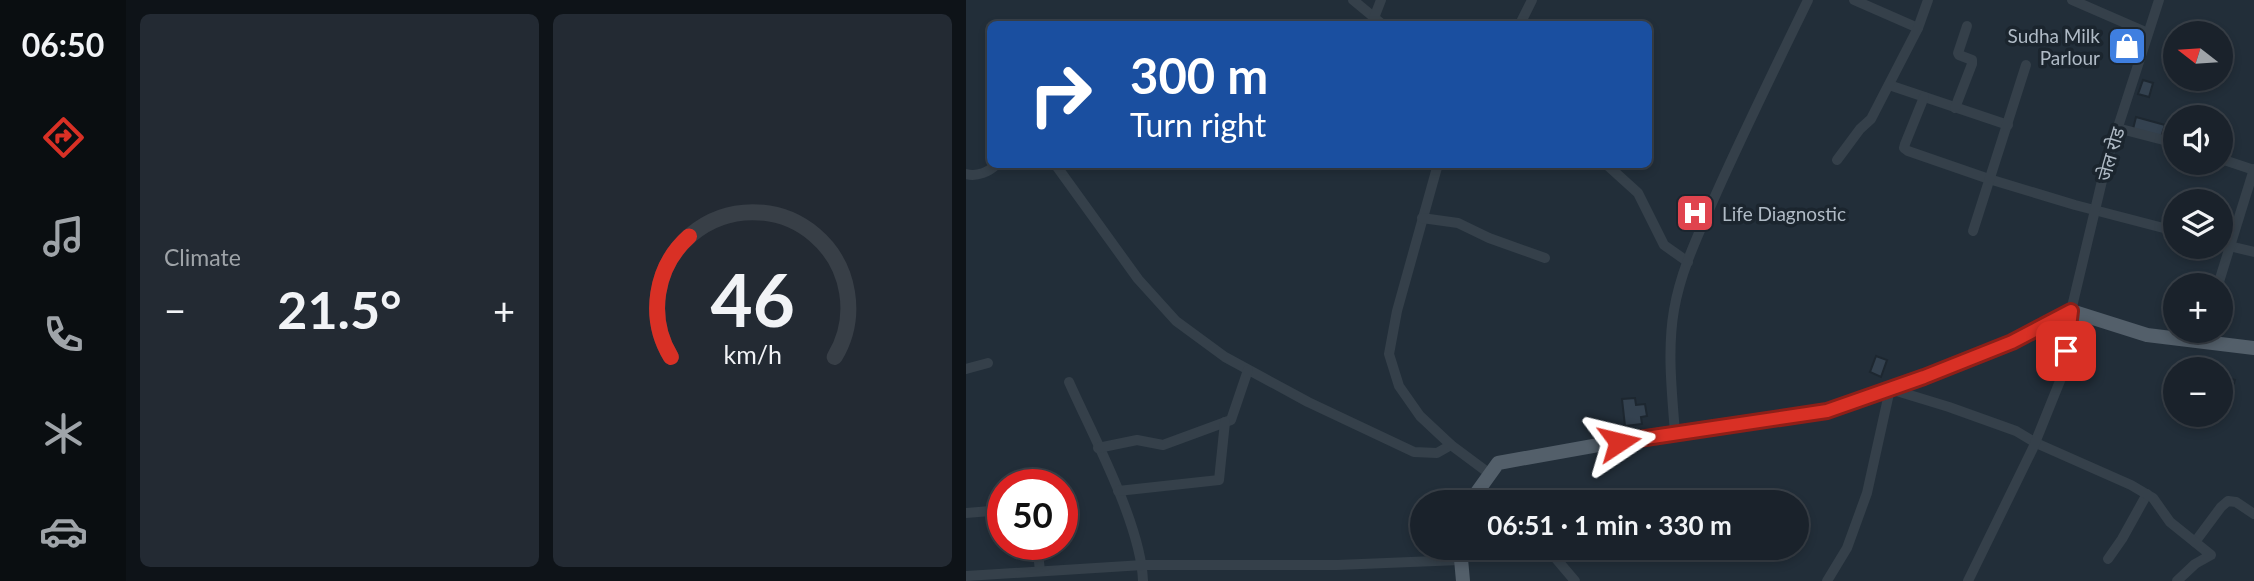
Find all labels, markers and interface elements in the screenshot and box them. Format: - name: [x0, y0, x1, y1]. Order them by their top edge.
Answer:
- north arrow: [2163, 21, 2233, 91]
- map controls: [2163, 21, 2233, 427]
- place label: Sudha Milk Parlour: [2008, 24, 2100, 69]
- text: 06:50: [22, 25, 104, 64]
- shop icon: Sudha Milk Parlour: [2106, 25, 2148, 67]
- text: 300 m: [1130, 46, 1268, 104]
- icon: right: [1015, 49, 1106, 140]
- text: Turn right: [1130, 105, 1266, 144]
- button: sound: [2163, 105, 2233, 175]
- icon: directions: [39, 113, 88, 162]
- street label: जेल रोड: [2091, 124, 2129, 183]
- button: layers: [2163, 189, 2233, 259]
- hospital icon: Life Diagnostic: [1674, 192, 1716, 234]
- place label: Life Diagnostic: [1722, 202, 1846, 225]
- icon: music: [39, 212, 88, 261]
- text: Climate: [164, 243, 241, 271]
- text: 46: [710, 255, 795, 343]
- button: +: [2163, 273, 2233, 343]
- text: 21.5°: [277, 278, 402, 340]
- text: −: [164, 287, 186, 333]
- text: +: [493, 287, 515, 333]
- icon: phone: [39, 310, 88, 359]
- pin: [2036, 321, 2096, 381]
- icon: arrive: [2047, 332, 2085, 370]
- text: km/h: [723, 338, 782, 368]
- button: −: [2163, 357, 2233, 427]
- position arrow: [1582, 405, 1656, 479]
- icon: climate: [39, 409, 88, 458]
- speed limit sign: 50: [987, 469, 1078, 560]
- icon: car: [39, 507, 88, 556]
- text: 06:51 · 1 min · 330 m: [1487, 509, 1732, 541]

